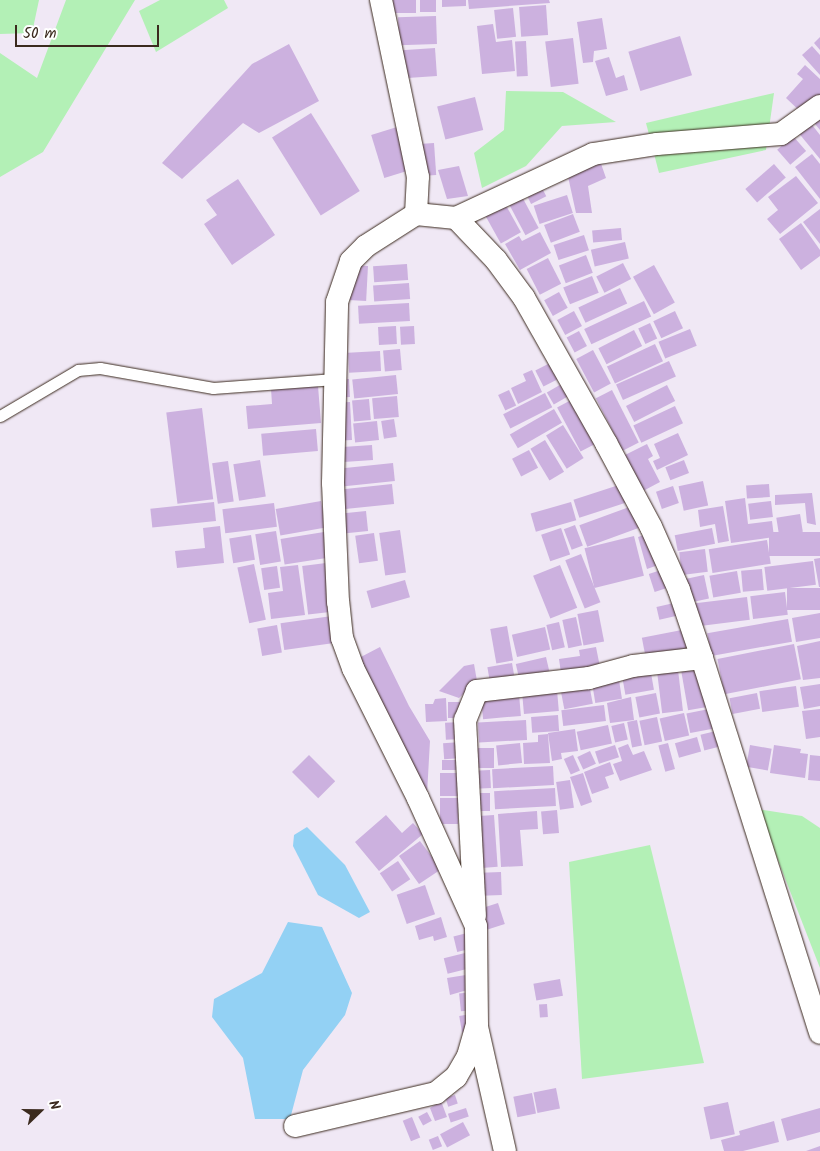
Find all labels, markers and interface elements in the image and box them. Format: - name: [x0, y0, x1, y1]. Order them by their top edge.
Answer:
- scale bar: [18, 15, 161, 47]
- text: 50 m: [23, 22, 57, 46]
- north arrow: [15, 1086, 65, 1136]
- text: N: [42, 1097, 66, 1114]

